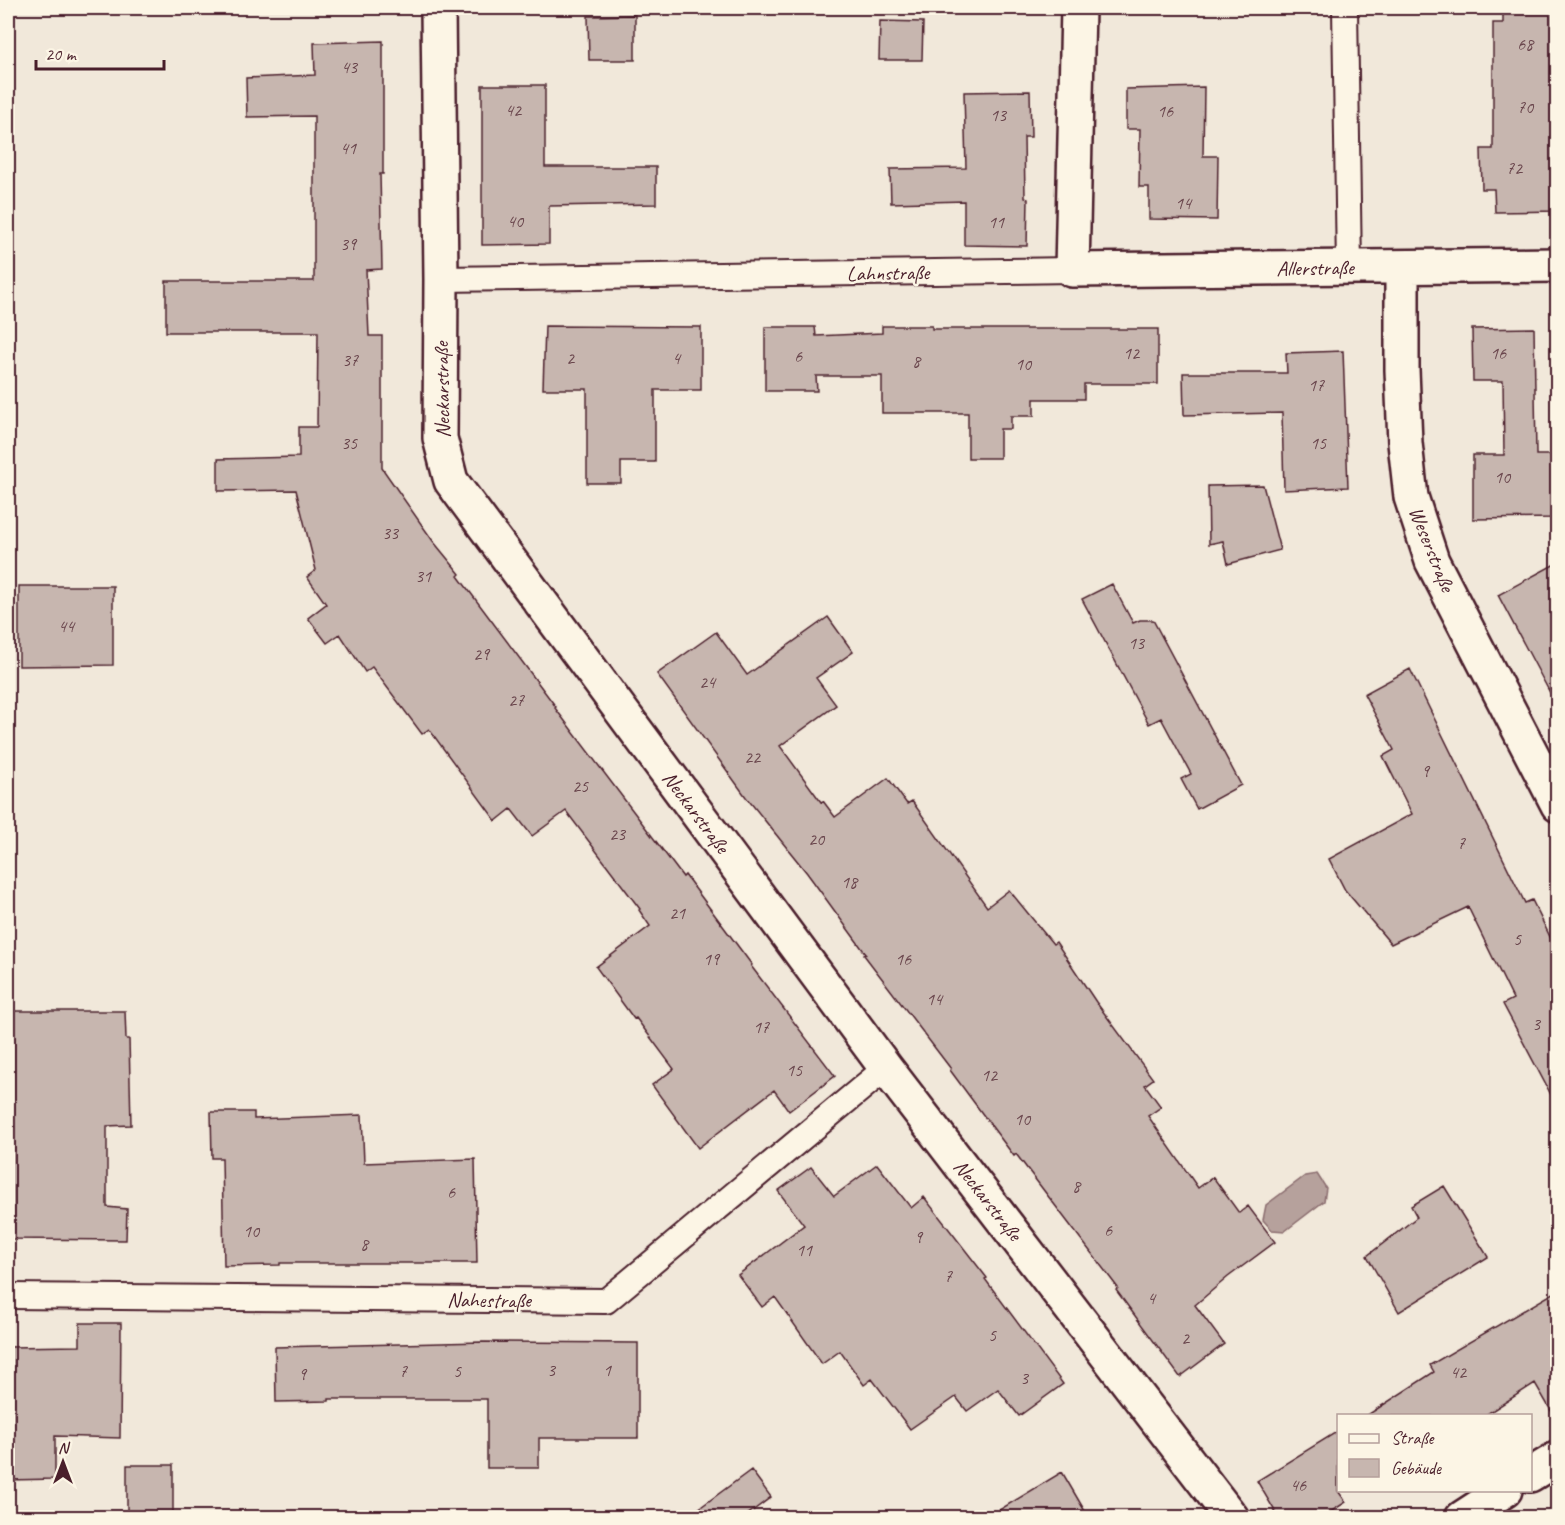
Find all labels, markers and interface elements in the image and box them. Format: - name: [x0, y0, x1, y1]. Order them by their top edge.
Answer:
- scale bar: [36, 33, 164, 71]
- house number: 68: [1517, 33, 1535, 55]
- text: 20 m: [45, 43, 78, 65]
- house number: 43: [341, 56, 359, 78]
- house number: 70: [1517, 96, 1535, 118]
- house number: 42: [505, 99, 523, 121]
- house number: 16: [1157, 100, 1174, 122]
- house number: 13: [990, 104, 1008, 126]
- house number: 41: [340, 137, 357, 159]
- house number: 72: [1506, 157, 1524, 179]
- house number: 14: [1175, 192, 1193, 214]
- house number: 40: [507, 210, 525, 232]
- house number: 11: [988, 211, 1005, 233]
- house number: 39: [340, 233, 358, 255]
- street label: Allerstraße: [1276, 254, 1356, 282]
- street label: Lahnstraße: [846, 259, 932, 287]
- street label: Neckarstraße: [428, 340, 456, 438]
- house number: 12: [1123, 342, 1141, 364]
- house number: 16: [1490, 342, 1507, 364]
- house number: 6: [794, 345, 803, 367]
- house number: 2: [566, 347, 576, 369]
- house number: 4: [672, 347, 682, 369]
- house number: 37: [342, 349, 359, 371]
- house number: 8: [912, 350, 922, 372]
- house number: 10: [1015, 353, 1033, 375]
- house number: 17: [1308, 374, 1325, 396]
- house number: 35: [341, 432, 358, 454]
- house number: 15: [1310, 432, 1327, 454]
- house number: 10: [1494, 466, 1512, 488]
- street label: Weserstraße: [1403, 503, 1462, 597]
- house number: 33: [382, 522, 400, 544]
- house number: 31: [415, 565, 432, 587]
- house number: 44: [58, 615, 76, 637]
- house number: 13: [1128, 632, 1146, 654]
- house number: 29: [473, 643, 491, 665]
- house number: 24: [699, 671, 717, 693]
- house number: 27: [508, 689, 525, 711]
- house number: 22: [744, 746, 762, 768]
- house number: 9: [1421, 760, 1431, 782]
- street label: Neckarstraße: [657, 766, 737, 860]
- house number: 25: [572, 775, 589, 797]
- house number: 23: [609, 823, 627, 845]
- house number: 20: [808, 828, 826, 850]
- house number: 7: [1457, 832, 1466, 854]
- house number: 18: [841, 871, 859, 893]
- house number: 21: [669, 902, 686, 924]
- house number: 5: [1513, 928, 1522, 950]
- house number: 19: [703, 948, 721, 970]
- house number: 16: [895, 948, 912, 970]
- house number: 14: [926, 988, 944, 1010]
- house number: 3: [1532, 1013, 1542, 1035]
- house number: 17: [753, 1016, 770, 1038]
- house number: 15: [786, 1059, 803, 1081]
- house number: 12: [981, 1064, 999, 1086]
- house number: 10: [1014, 1108, 1032, 1130]
- street label: Neckarstraße: [948, 1154, 1029, 1248]
- house number: 8: [1072, 1175, 1082, 1197]
- house number: 6: [447, 1181, 456, 1203]
- house number: 6: [1104, 1219, 1113, 1241]
- house number: 10: [243, 1220, 261, 1242]
- house number: 9: [914, 1226, 924, 1248]
- house number: 8: [360, 1233, 370, 1255]
- house number: 11: [796, 1239, 813, 1261]
- house number: 7: [944, 1265, 953, 1287]
- street label: Nahestraße: [447, 1287, 533, 1313]
- house number: 4: [1147, 1287, 1157, 1309]
- house number: 5: [988, 1324, 997, 1346]
- house number: 2: [1181, 1327, 1191, 1349]
- house number: 3: [547, 1359, 557, 1381]
- house number: 1: [603, 1359, 612, 1381]
- house number: 7: [399, 1360, 408, 1382]
- house number: 5: [453, 1360, 462, 1382]
- house number: 42: [1450, 1361, 1468, 1383]
- house number: 9: [298, 1363, 308, 1385]
- house number: 3: [1020, 1367, 1030, 1389]
- legend: [1337, 1414, 1532, 1492]
- text: Straße: [1391, 1427, 1435, 1449]
- north arrow: [33, 1432, 93, 1492]
- text: N: [58, 1438, 71, 1458]
- text: Gebäude: [1391, 1457, 1442, 1479]
- house number: 46: [1290, 1474, 1307, 1496]

